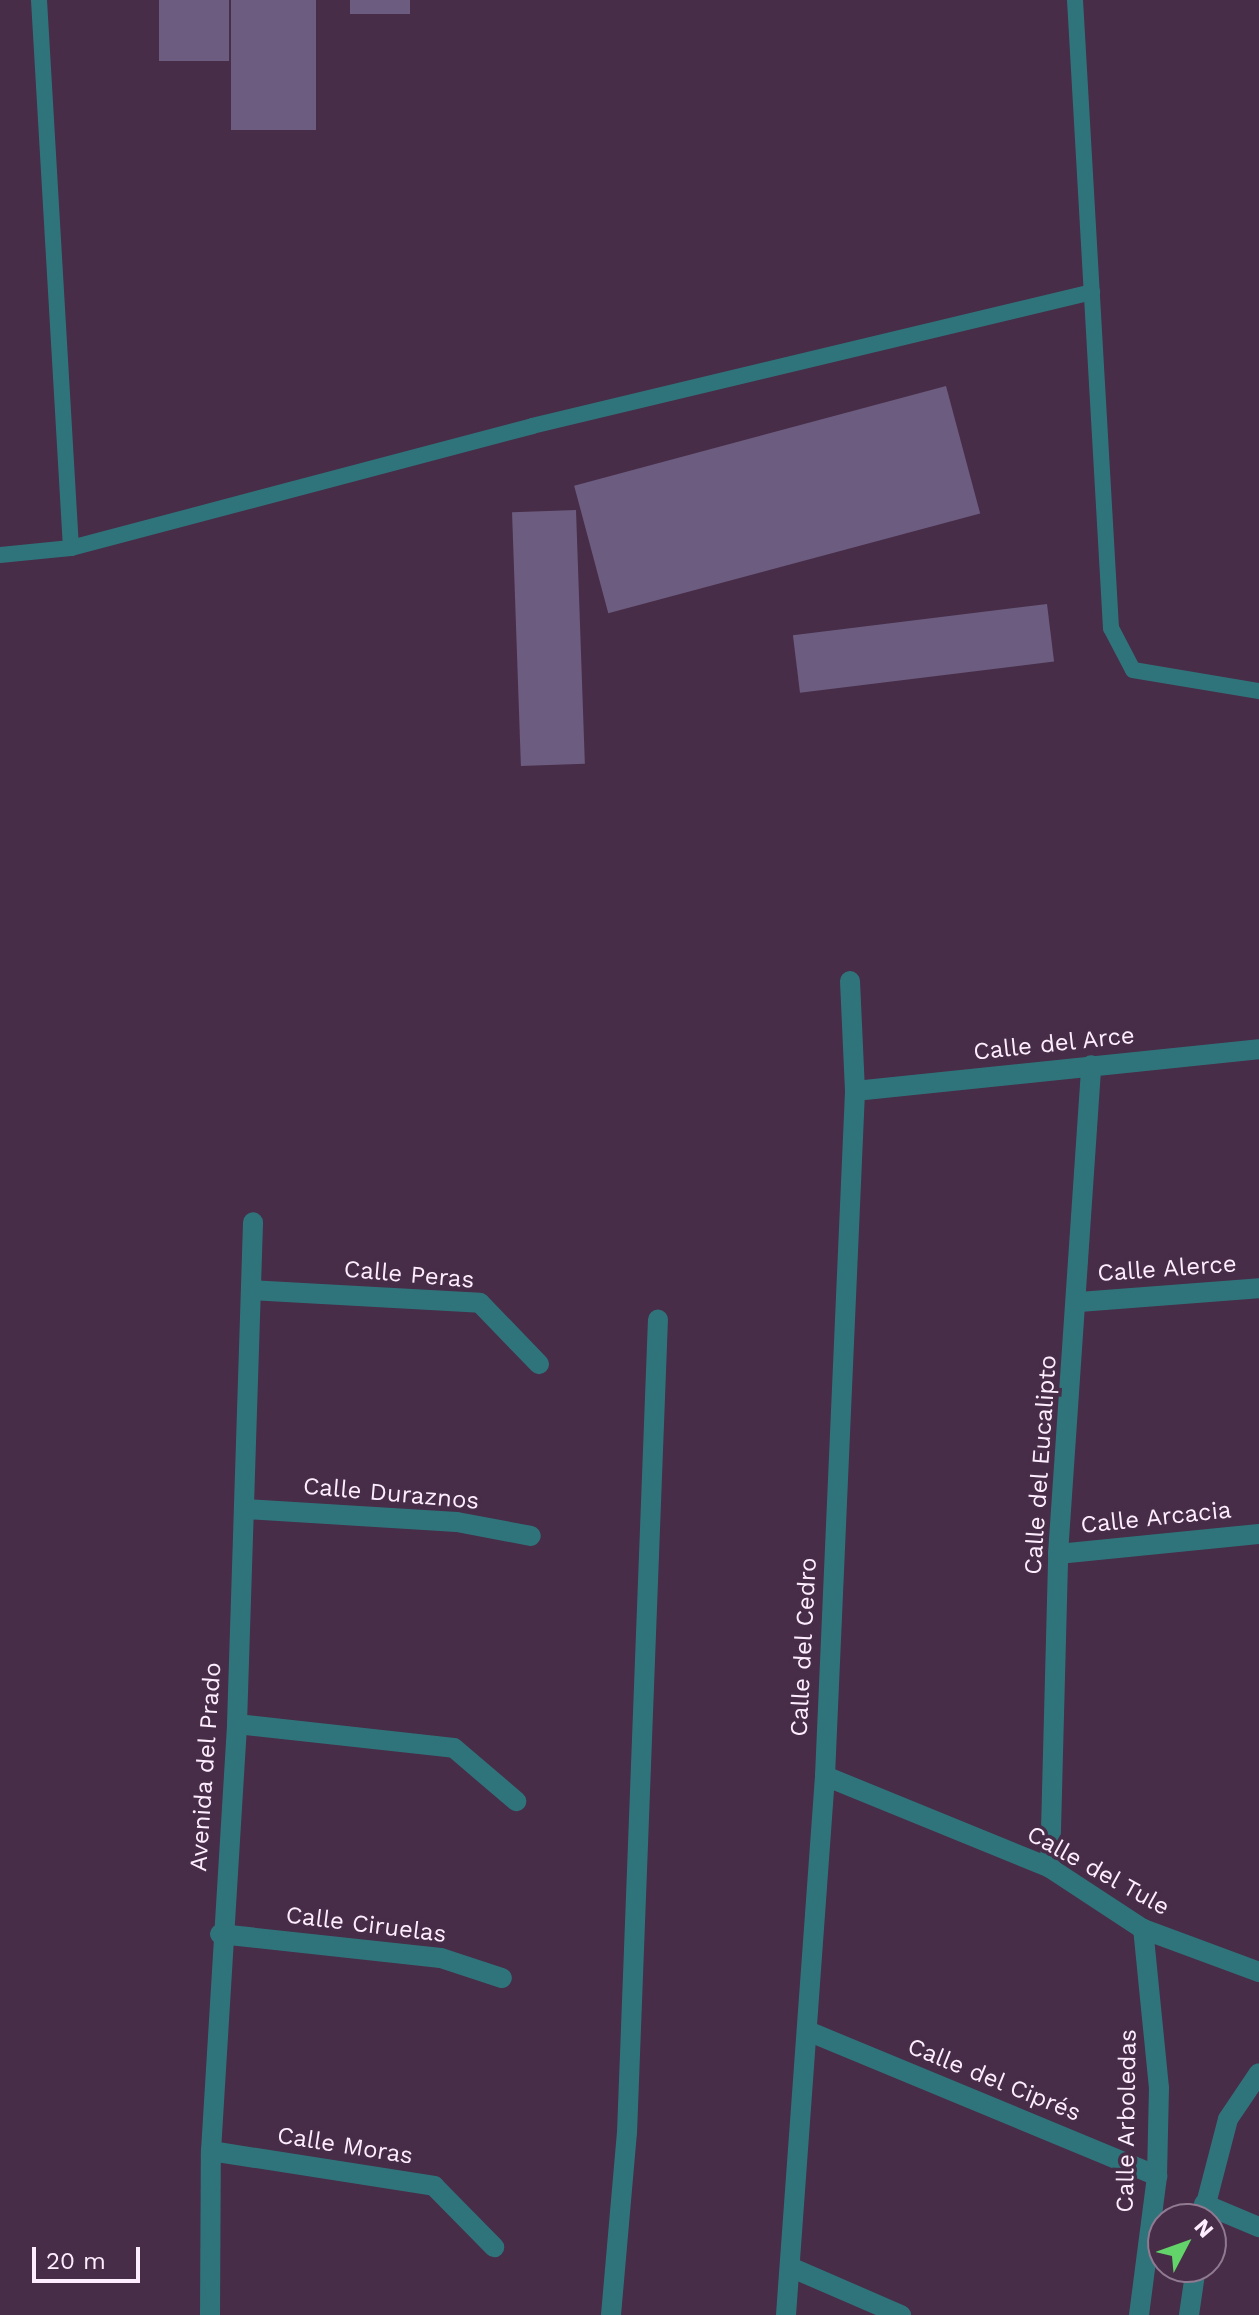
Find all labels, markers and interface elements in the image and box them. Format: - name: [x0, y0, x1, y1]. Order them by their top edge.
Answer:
- street label: Calle del Arce: [971, 1021, 1137, 1067]
- street label: Calle Alerce: [1096, 1250, 1238, 1288]
- street label: Calle Peras: [343, 1255, 475, 1295]
- street label: Calle del Eucalipto: [1019, 1354, 1063, 1576]
- street label: Calle Duraznos: [302, 1472, 480, 1516]
- street label: Calle Arcacia: [1079, 1496, 1233, 1540]
- street label: Calle del Cedro: [785, 1556, 823, 1738]
- street label: Avenida del Prado: [184, 1661, 228, 1873]
- street label: Calle del Tule: [1021, 1820, 1175, 1922]
- street label: Calle Ciruelas: [284, 1901, 448, 1949]
- street label: Calle Arboledas: [1111, 2029, 1143, 2213]
- street label: Calle del Ciprés: [903, 2032, 1085, 2128]
- street label: Calle Moras: [275, 2121, 415, 2171]
- north arrow: [1147, 2203, 1227, 2283]
- text: N: [1189, 2214, 1219, 2243]
- scale bar: [36, 2231, 144, 2281]
- text: 20 m: [46, 2247, 106, 2275]

